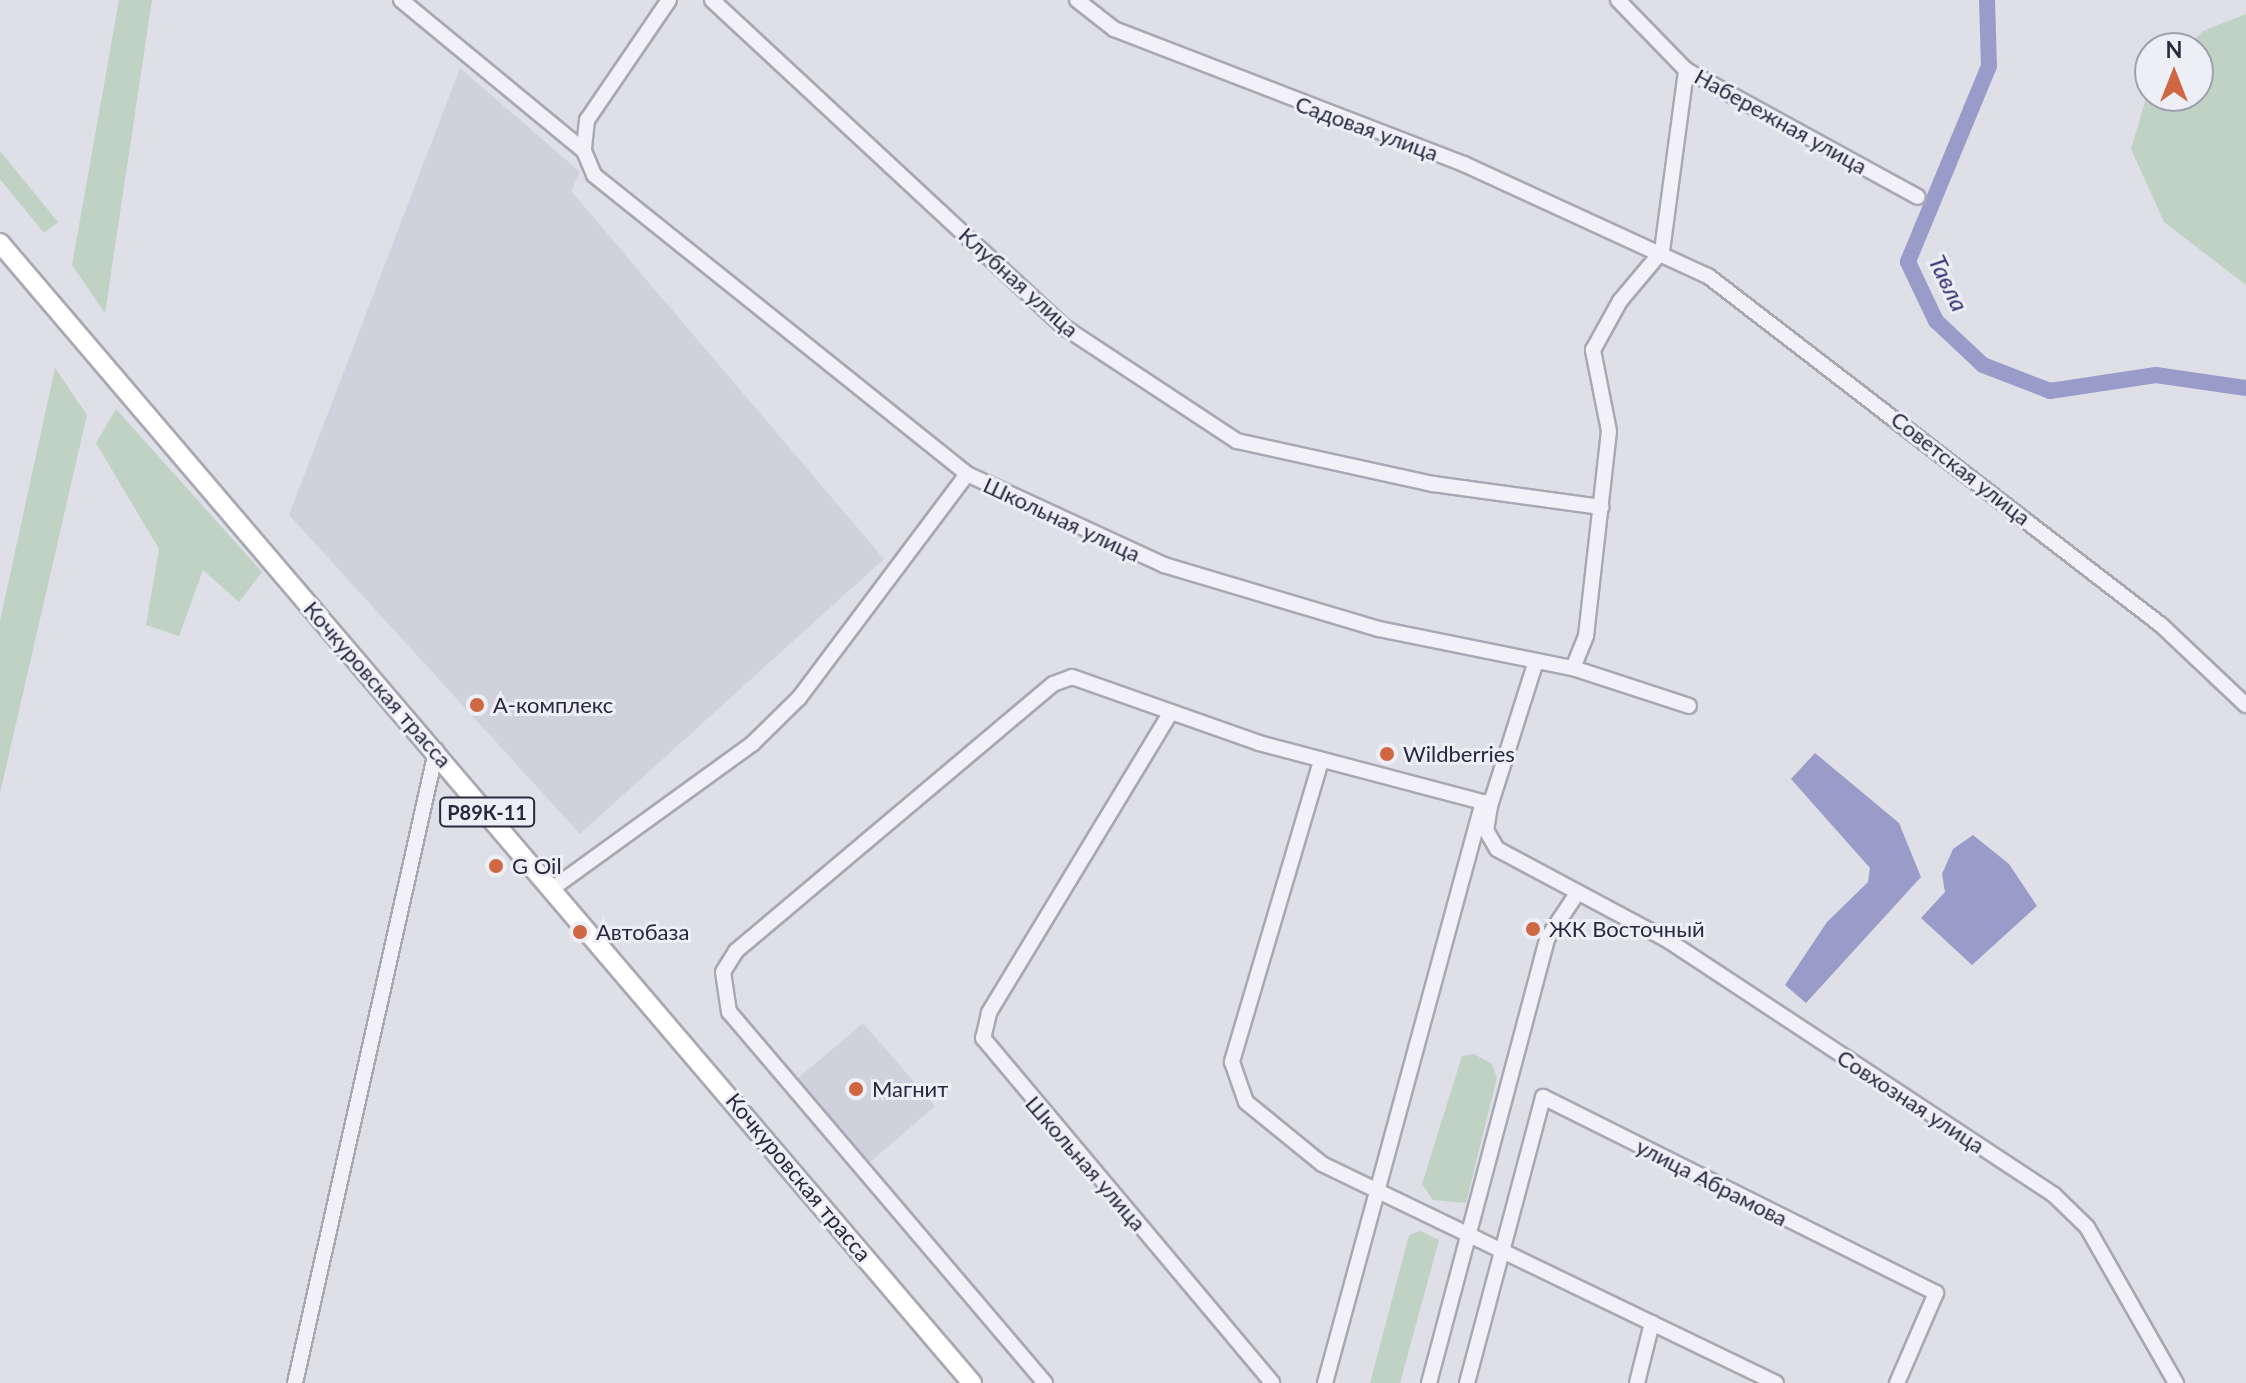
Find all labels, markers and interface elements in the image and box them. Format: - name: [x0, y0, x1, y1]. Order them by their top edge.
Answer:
- north arrow: [2134, 32, 2214, 112]
- text: N: [2166, 36, 2182, 63]
- street label: Набережная улица: [1690, 63, 1872, 179]
- street label: Садовая улица: [1292, 90, 1442, 166]
- street label: Клубная улица: [954, 221, 1084, 343]
- water label: Тавла: [1923, 250, 1975, 316]
- street label: Советская улица: [1886, 405, 2036, 531]
- street label: Школьная улица: [979, 471, 1145, 567]
- street label: Кочкуровская трасса: [299, 596, 457, 772]
- place label: А-комплекс: [493, 692, 613, 718]
- marker: А-комплекс: [468, 696, 486, 714]
- place label: Wildberries: [1403, 741, 1515, 767]
- marker: Wildberries: [1378, 745, 1396, 763]
- road number: Р89К-11: [439, 796, 535, 828]
- place label: G Oil: [512, 853, 562, 879]
- marker: G Oil: [487, 857, 505, 875]
- place label: ЖК Восточный: [1549, 916, 1705, 942]
- place label: Автобаза: [596, 919, 689, 945]
- marker: ЖК Восточный: [1524, 920, 1542, 938]
- marker: Автобаза: [571, 923, 589, 941]
- street label: Совхозная улица: [1832, 1044, 1990, 1158]
- place label: Магнит: [872, 1076, 948, 1102]
- marker: Магнит: [847, 1080, 865, 1098]
- street label: Кочкуровская трасса: [721, 1087, 877, 1267]
- street label: Школьная улица: [1020, 1090, 1152, 1236]
- street label: улица Абрамова: [1632, 1133, 1792, 1231]

